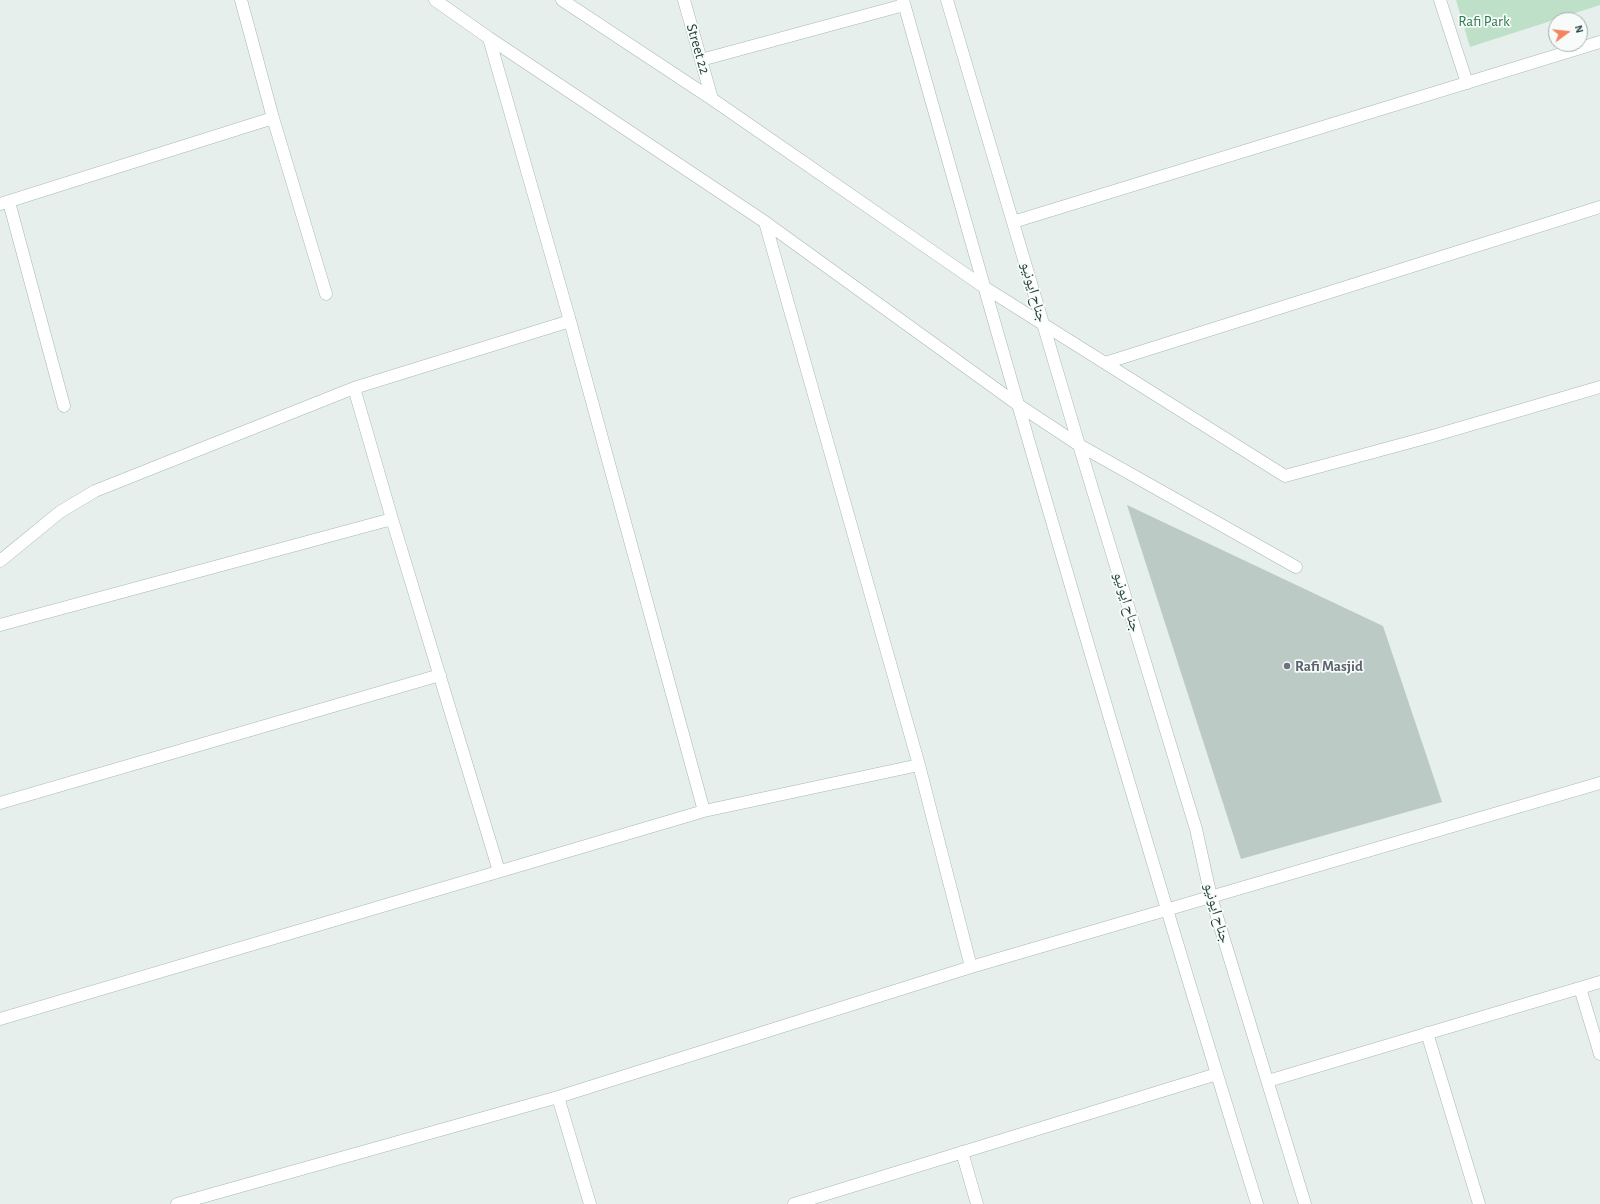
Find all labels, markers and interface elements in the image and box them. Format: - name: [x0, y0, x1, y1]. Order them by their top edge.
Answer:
- park label: Rafi Park: [1458, 12, 1510, 30]
- north arrow: [1548, 12, 1588, 52]
- street label: Street 22: [682, 22, 714, 76]
- text: N: [1573, 24, 1585, 34]
- street label: جناح ایونیو: [1017, 260, 1051, 324]
- street label: جناح ایونیو: [1109, 570, 1145, 634]
- place label: Rafi Masjid: [1295, 657, 1363, 675]
- marker: Rafi Masjid: [1282, 661, 1292, 671]
- street label: جناح ایونیو: [1200, 881, 1234, 945]

